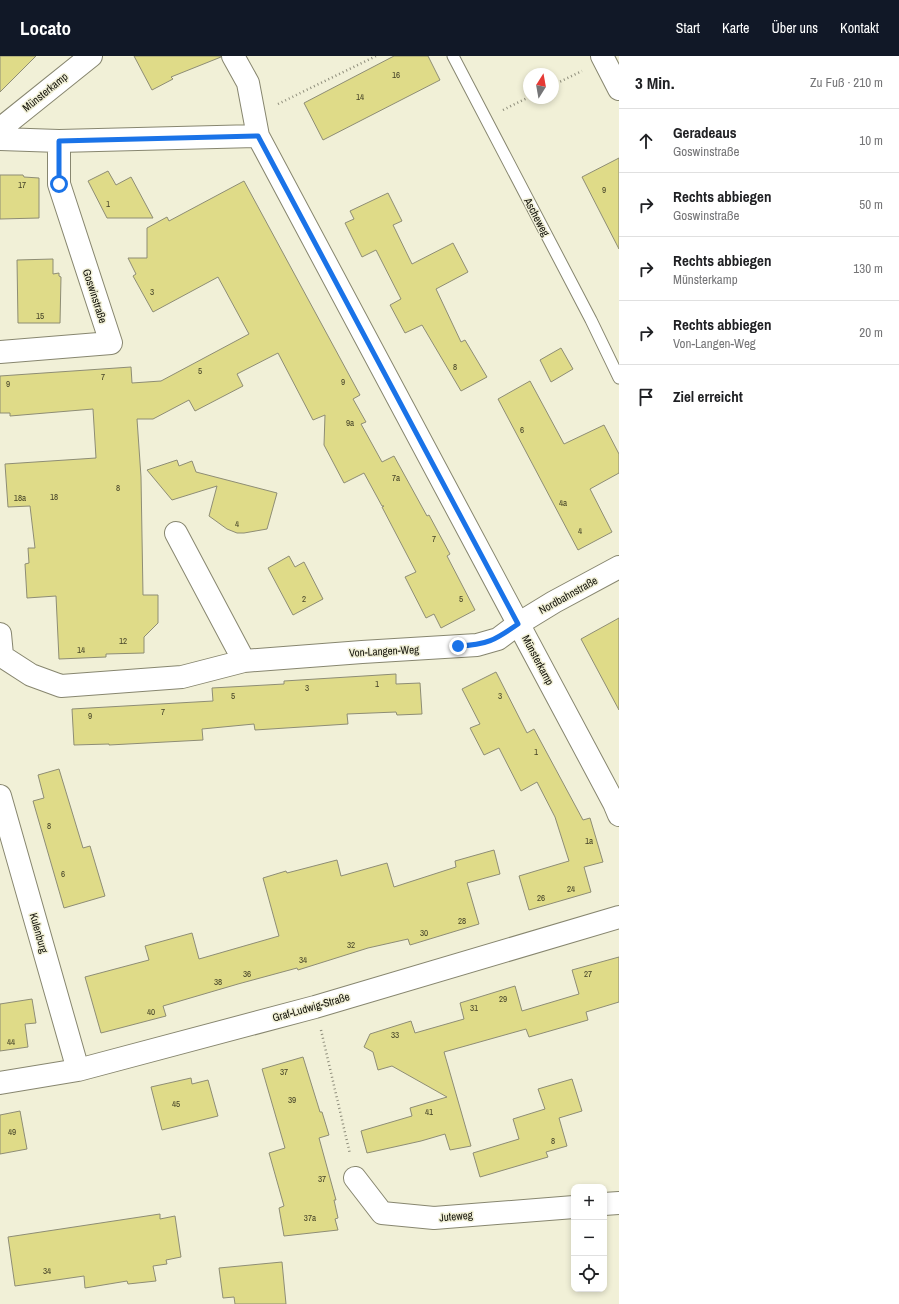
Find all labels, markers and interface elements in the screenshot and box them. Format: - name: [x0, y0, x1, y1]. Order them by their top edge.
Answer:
- text: Locato: [20, 15, 71, 41]
- text: Start: [676, 19, 700, 37]
- text: Karte: [722, 19, 749, 37]
- text: Über uns: [771, 19, 818, 37]
- text: Kontakt: [840, 19, 879, 37]
- north arrow: [523, 68, 559, 104]
- street label: Münsterkamp: [19, 69, 71, 115]
- house number: 16: [392, 69, 400, 81]
- text: 3 Min.: [635, 71, 675, 94]
- text: Zu Fuß · 210 m: [810, 74, 883, 91]
- house number: 14: [356, 91, 364, 103]
- text: Geradeaus: [673, 122, 737, 143]
- icon: ahead: [635, 130, 657, 152]
- text: 10 m: [859, 132, 883, 149]
- text: Goswinstraße: [673, 143, 739, 160]
- route start: [50, 175, 68, 193]
- house number: 17: [18, 179, 26, 191]
- house number: 9: [602, 184, 606, 196]
- text: Rechts abbiegen: [673, 186, 771, 207]
- street label: Ascheweg: [521, 194, 553, 239]
- icon: right: [635, 194, 657, 216]
- text: 50 m: [859, 196, 883, 213]
- house number: 1: [106, 198, 110, 210]
- text: Goswinstraße: [673, 207, 739, 224]
- text: Rechts abbiegen: [673, 250, 771, 271]
- icon: right: [635, 258, 657, 280]
- text: 130 m: [853, 260, 883, 277]
- street label: Goswinstraße: [80, 267, 110, 325]
- text: Münsterkamp: [673, 271, 738, 288]
- house number: 3: [150, 286, 154, 298]
- house number: 15: [36, 310, 44, 322]
- text: Rechts abbiegen: [673, 314, 771, 335]
- icon: right: [635, 322, 657, 344]
- text: 20 m: [859, 324, 883, 341]
- text: Von-Langen-Weg: [673, 335, 756, 352]
- house number: 8: [453, 361, 457, 373]
- house number: 5: [198, 365, 202, 377]
- house number: 7: [101, 371, 105, 383]
- house number: 9: [341, 376, 345, 388]
- house number: 9: [6, 378, 10, 390]
- icon: arrive: [635, 386, 657, 408]
- text: Ziel erreicht: [673, 386, 743, 407]
- house number: 9a: [346, 417, 354, 429]
- house number: 6: [520, 424, 524, 436]
- house number: 7a: [392, 472, 400, 484]
- house number: 8: [116, 482, 120, 494]
- house number: 18: [50, 491, 58, 503]
- house number: 18a: [14, 492, 26, 504]
- house number: 4a: [559, 497, 567, 509]
- house number: 4: [235, 518, 239, 530]
- house number: 4: [578, 525, 582, 537]
- house number: 7: [432, 533, 436, 545]
- street label: Nordbahnstraße: [536, 573, 600, 617]
- house number: 2: [302, 593, 306, 605]
- house number: 5: [459, 593, 463, 605]
- street label: Münsterkamp: [519, 633, 557, 687]
- house number: 12: [119, 635, 127, 647]
- route end: [449, 637, 467, 655]
- street label: Von-Langen-Weg: [349, 642, 419, 660]
- house number: 14: [77, 644, 85, 656]
- house number: 1: [375, 678, 379, 690]
- house number: 3: [305, 682, 309, 694]
- house number: 5: [231, 690, 235, 702]
- house number: 3: [498, 690, 502, 702]
- house number: 7: [161, 706, 165, 718]
- house number: 9: [88, 710, 92, 722]
- house number: 1: [534, 746, 538, 758]
- house number: 8: [47, 820, 51, 832]
- house number: 1a: [585, 835, 593, 847]
- house number: 6: [61, 868, 65, 880]
- house number: 24: [567, 883, 575, 895]
- house number: 26: [537, 892, 545, 904]
- street label: Kulenburg: [27, 911, 51, 955]
- house number: 28: [458, 915, 466, 927]
- house number: 30: [420, 927, 428, 939]
- house number: 32: [347, 939, 355, 951]
- house number: 34: [299, 954, 307, 966]
- house number: 36: [243, 968, 251, 980]
- house number: 27: [584, 968, 592, 980]
- house number: 38: [214, 976, 222, 988]
- street label: Graf-Ludwig-Straße: [271, 989, 351, 1025]
- house number: 29: [499, 993, 507, 1005]
- house number: 31: [470, 1002, 478, 1014]
- house number: 40: [147, 1006, 155, 1018]
- house number: 33: [391, 1029, 399, 1041]
- house number: 44: [7, 1036, 15, 1048]
- house number: 37: [280, 1066, 288, 1078]
- house number: 39: [288, 1094, 296, 1106]
- house number: 45: [172, 1098, 180, 1110]
- house number: 41: [425, 1106, 433, 1118]
- house number: 49: [8, 1126, 16, 1138]
- house number: 8: [551, 1135, 555, 1147]
- house number: 37: [318, 1173, 326, 1185]
- map controls: [571, 1184, 607, 1292]
- button: +: [571, 1184, 607, 1220]
- street label: Juteweg: [439, 1208, 473, 1224]
- house number: 37a: [304, 1212, 316, 1224]
- button: −: [571, 1220, 607, 1256]
- button: locate: [571, 1256, 607, 1292]
- house number: 34: [43, 1265, 51, 1277]

